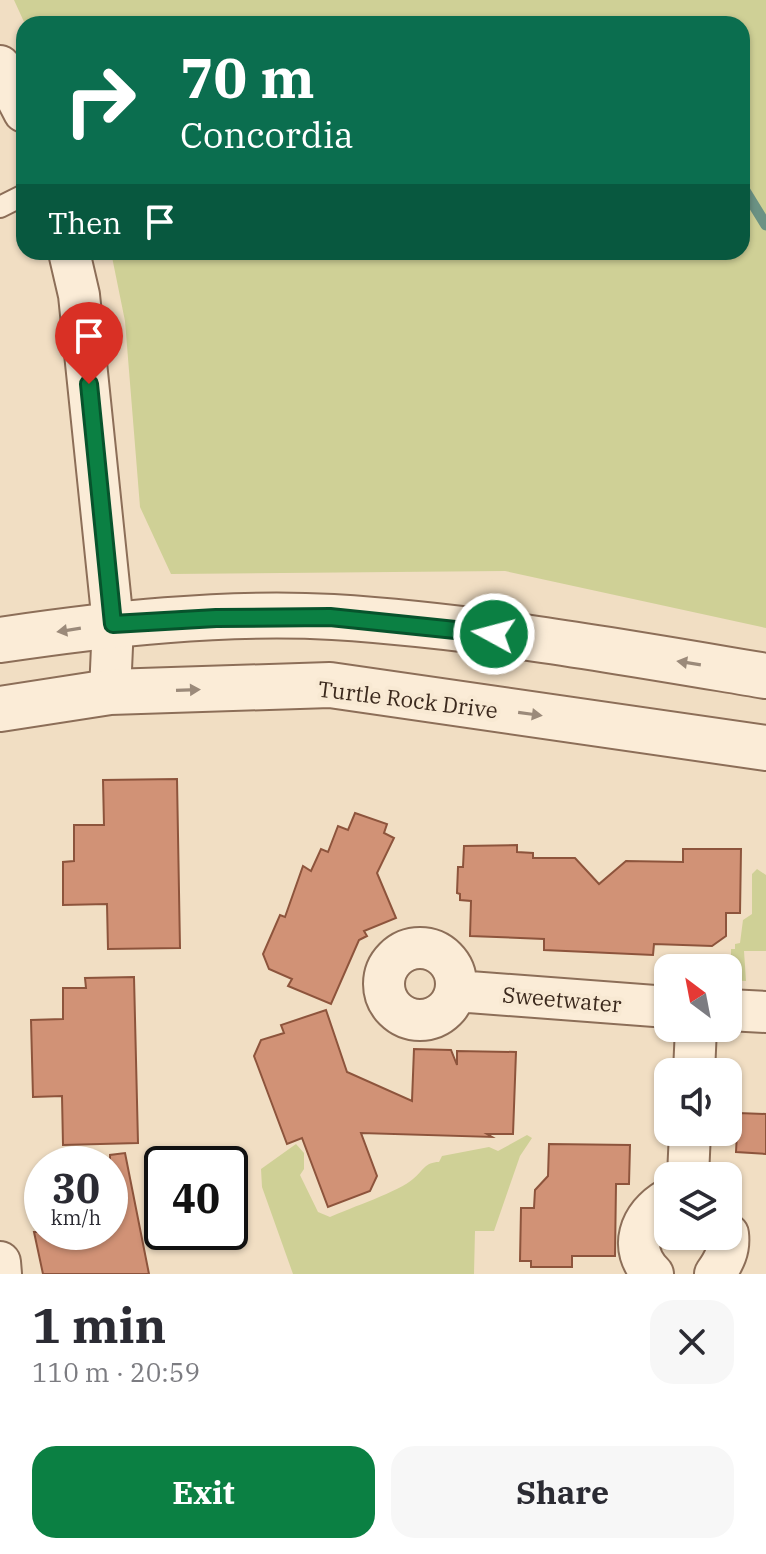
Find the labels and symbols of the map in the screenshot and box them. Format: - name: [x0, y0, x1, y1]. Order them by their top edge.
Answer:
- pin: [55, 302, 123, 384]
- position arrow: [452, 592, 536, 676]
- one-way arrow: [56, 624, 81, 637]
- one-way arrow: [676, 657, 701, 669]
- street label: Turtle Rock Drive: [317, 674, 499, 724]
- one-way arrow: [176, 683, 201, 696]
- one-way arrow: [517, 708, 542, 721]
- north arrow: [654, 954, 742, 1042]
- street label: Sweetwater: [501, 979, 623, 1019]
- speed limit sign: 40: [144, 1146, 248, 1250]

